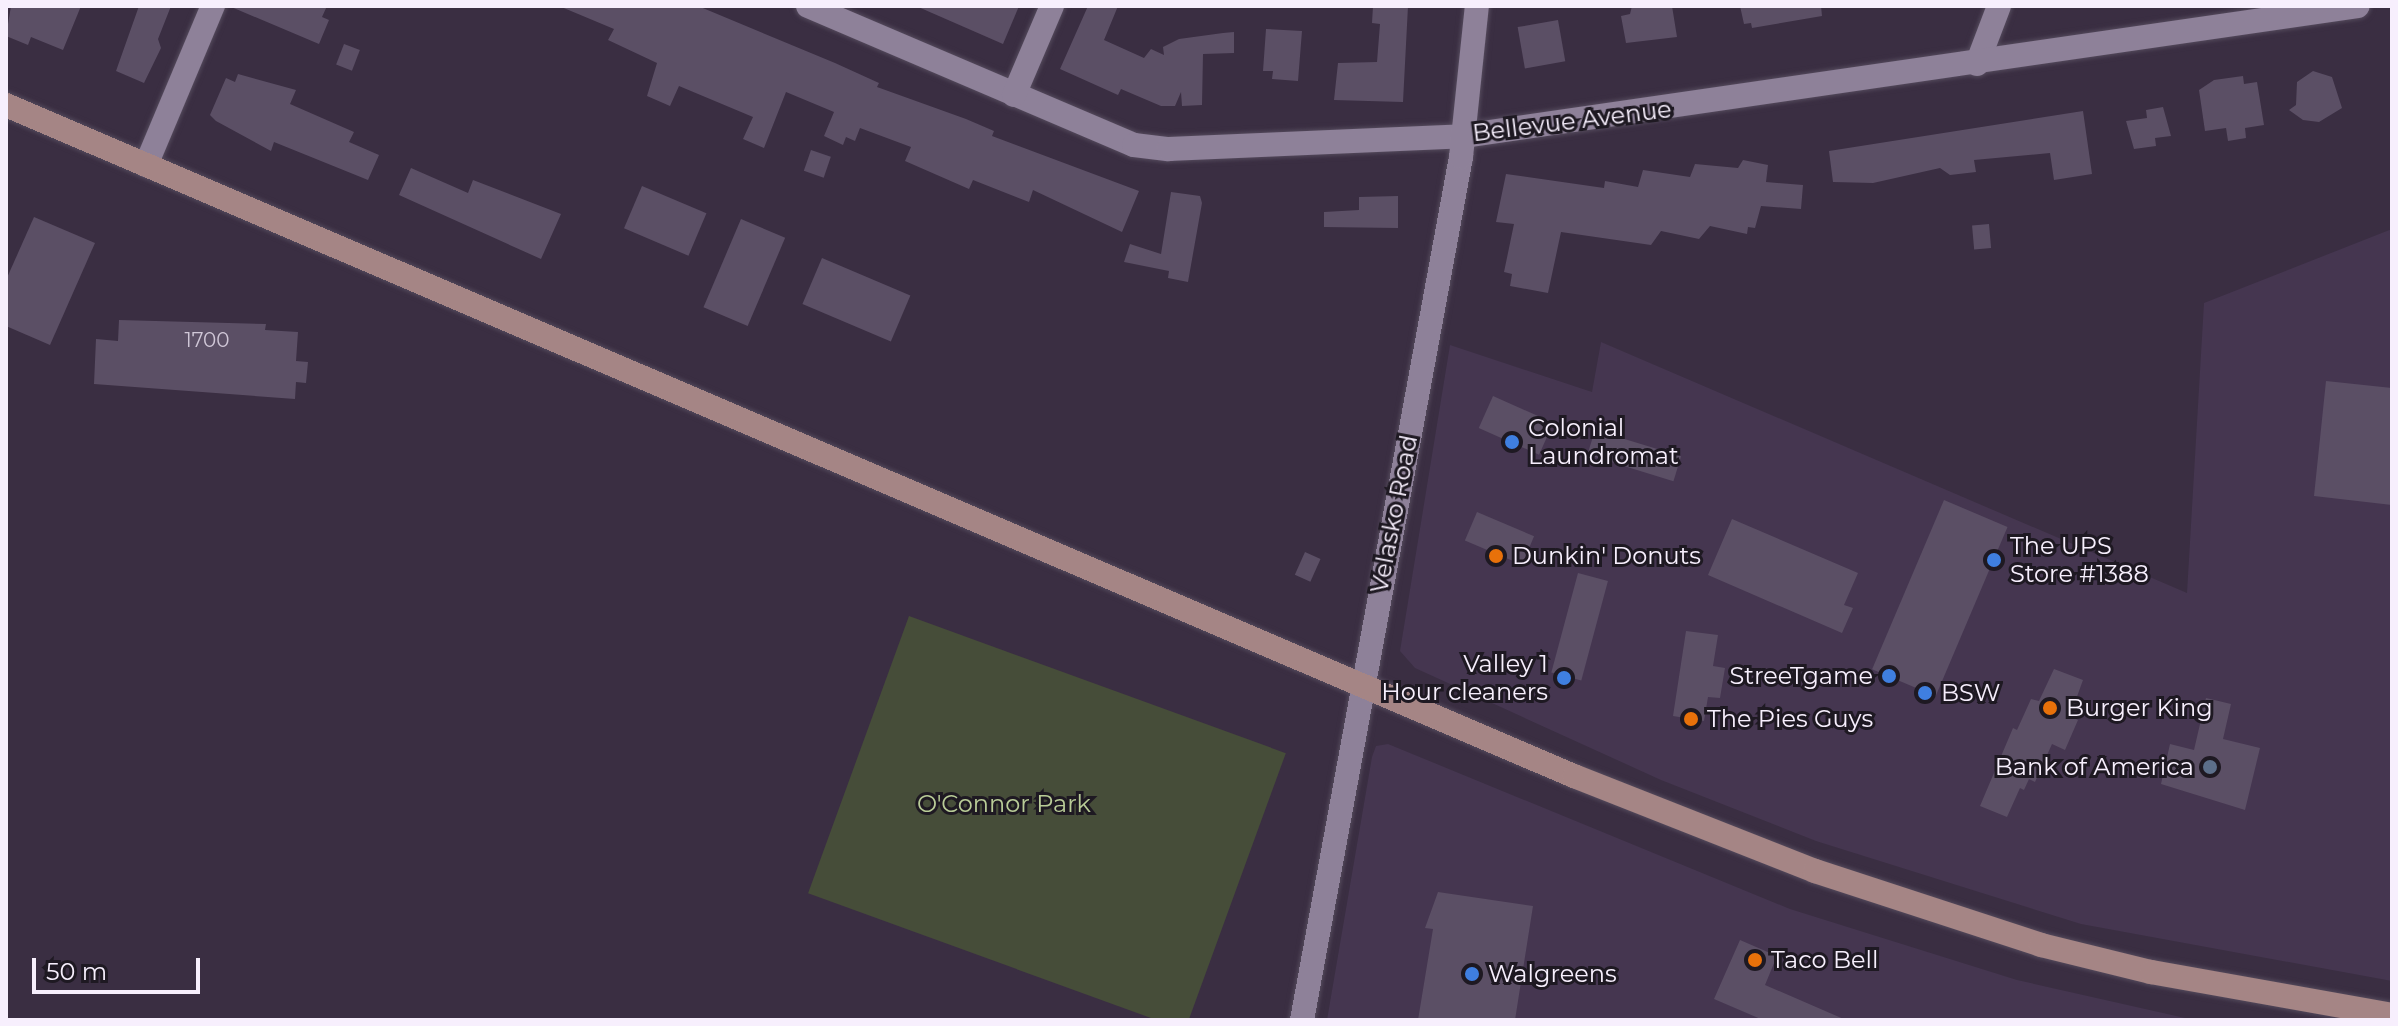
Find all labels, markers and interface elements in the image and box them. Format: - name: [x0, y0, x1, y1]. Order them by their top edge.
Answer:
- street label: Bellevue Avenue: [1471, 95, 1673, 147]
- house number: 1700: [184, 328, 230, 352]
- place label: Colonial Laundromat: [1528, 414, 1679, 470]
- street label: Velasko Road: [1365, 433, 1423, 595]
- marker: Colonial Laundromat: [1503, 433, 1521, 451]
- place label: The UPS Store #1388: [2010, 532, 2149, 588]
- place label: Dunkin' Donuts: [1512, 542, 1701, 570]
- marker: Dunkin' Donuts: [1487, 547, 1505, 565]
- marker: The UPS Store #1388: [1985, 551, 2003, 569]
- place label: Valley 1 Hour cleaners: [1381, 650, 1548, 706]
- place label: StreeTgame: [1730, 662, 1873, 690]
- marker: StreeTgame: [1880, 667, 1898, 685]
- marker: Valley 1 Hour cleaners: [1555, 669, 1573, 687]
- place label: BSW: [1941, 679, 2001, 707]
- marker: BSW: [1916, 684, 1934, 702]
- place label: Burger King: [2066, 694, 2213, 722]
- marker: Burger King: [2041, 699, 2059, 717]
- place label: The Pies Guys: [1707, 705, 1873, 733]
- marker: The Pies Guys: [1682, 710, 1700, 728]
- place label: Bank of America: [1995, 753, 2194, 781]
- marker: Bank of America: [2201, 758, 2219, 776]
- park label: O'Connor Park: [917, 790, 1091, 818]
- scale bar: [36, 942, 204, 992]
- place label: Taco Bell: [1771, 946, 1878, 974]
- marker: Taco Bell: [1746, 951, 1764, 969]
- text: 50 m: [46, 957, 107, 986]
- place label: Walgreens: [1488, 960, 1617, 988]
- marker: Walgreens: [1463, 965, 1481, 983]

